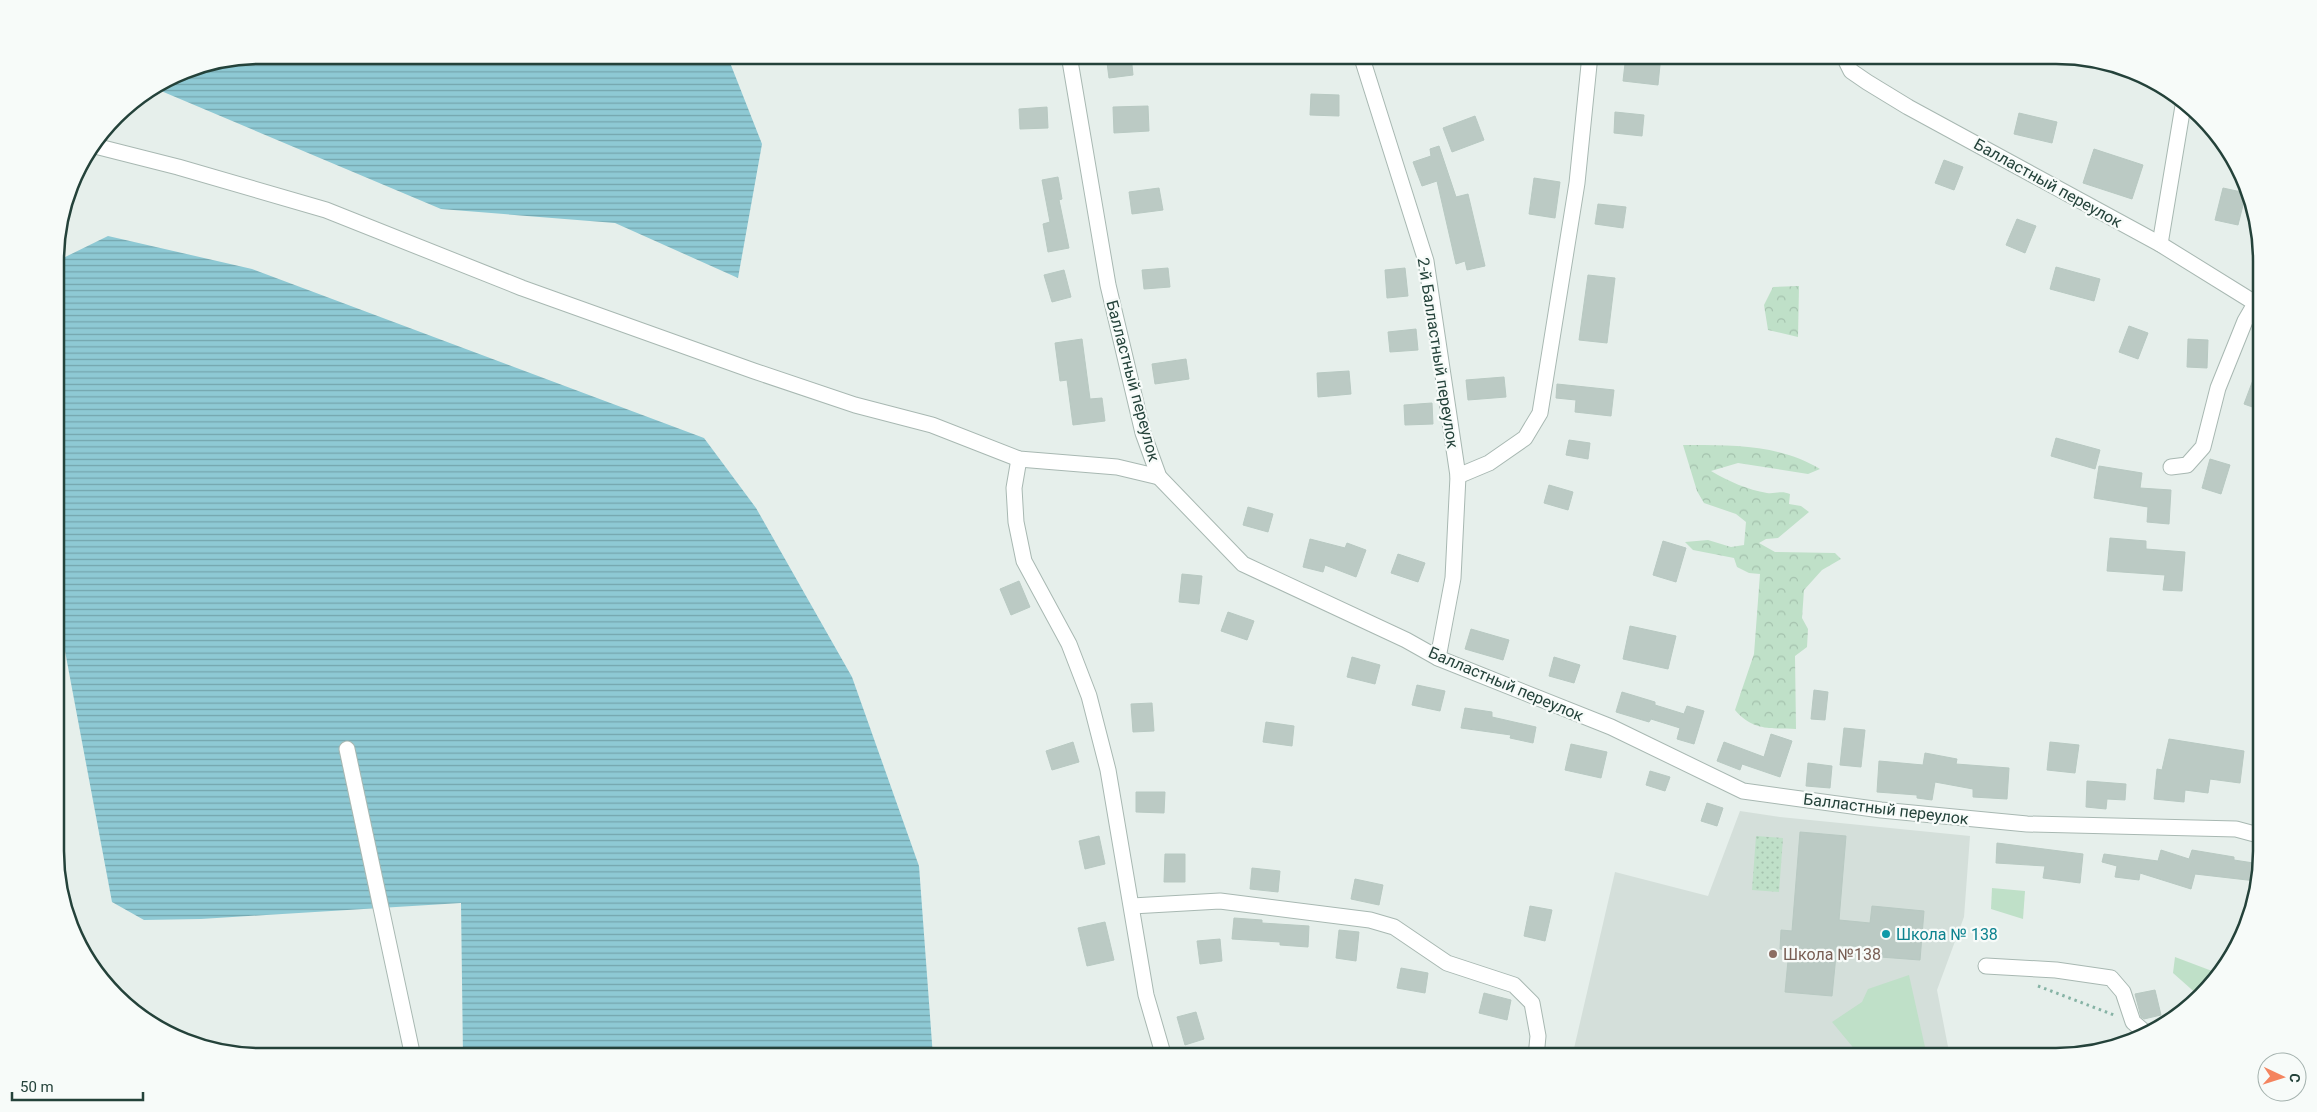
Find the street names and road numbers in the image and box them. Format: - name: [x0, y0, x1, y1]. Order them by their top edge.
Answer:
- street label: Балластный переулок: [1971, 134, 2126, 232]
- street label: 2-й Балластный переулок: [1414, 256, 1463, 450]
- street label: Балластный переулок: [1102, 298, 1164, 464]
- street label: Балластный переулок: [1426, 643, 1587, 725]
- street label: Балластный переулок: [1802, 789, 1970, 829]

